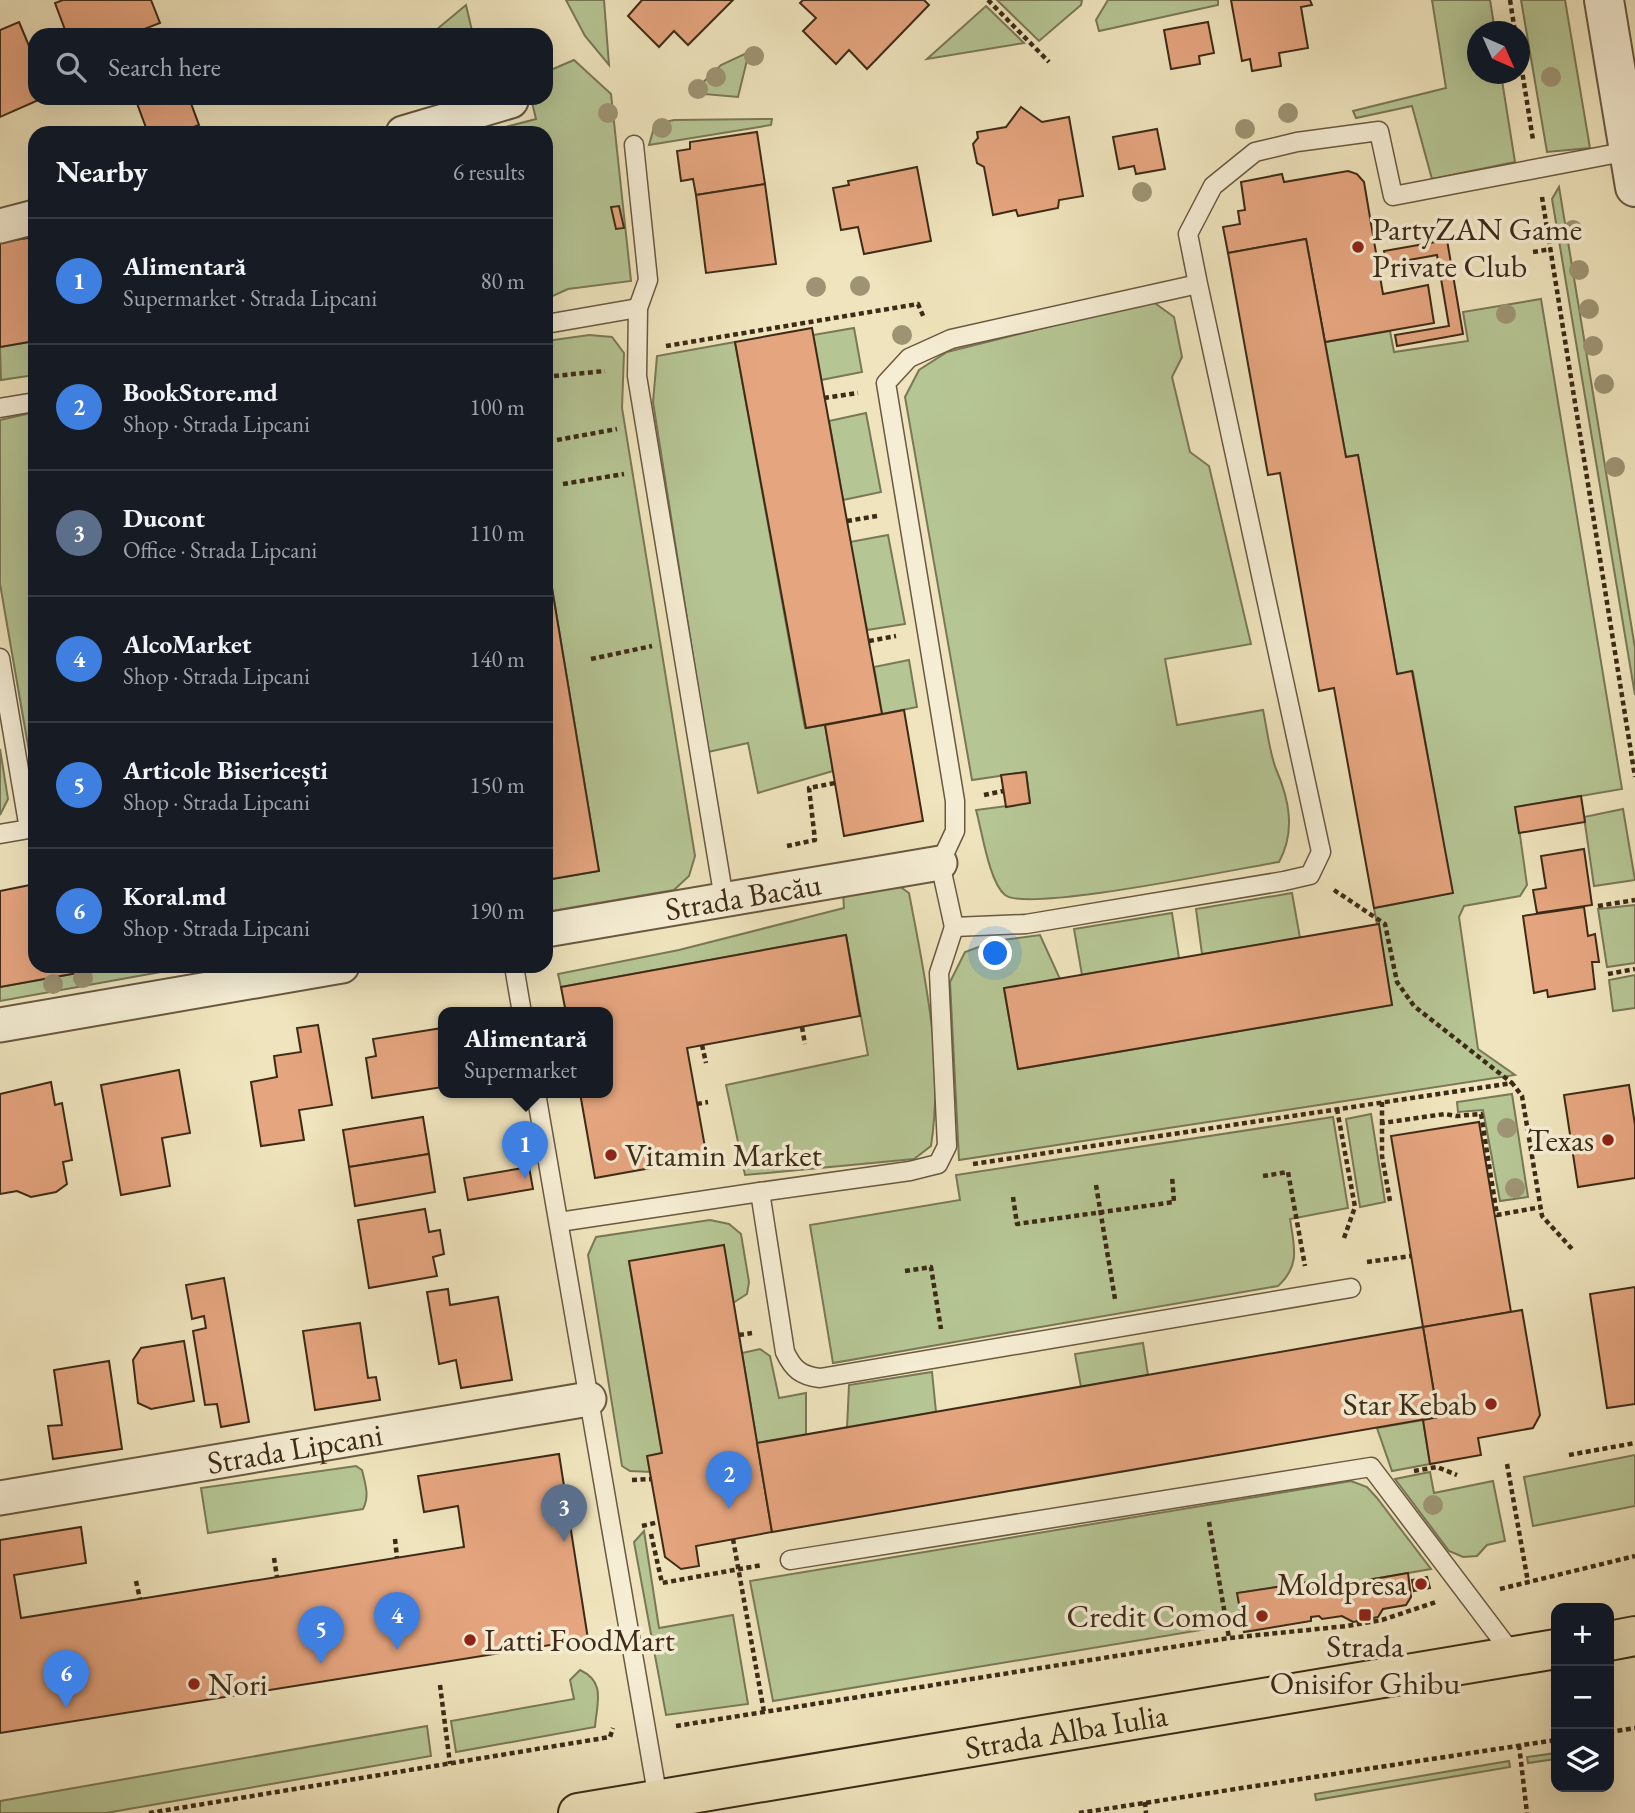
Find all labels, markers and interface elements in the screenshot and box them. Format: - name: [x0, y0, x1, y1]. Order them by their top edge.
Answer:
- north arrow: [1467, 21, 1530, 84]
- search box: [28, 28, 553, 105]
- icon: search: [52, 48, 90, 86]
- text: Search here: [108, 50, 221, 84]
- text: Nearby: [56, 152, 148, 191]
- text: 6 results: [453, 157, 525, 187]
- place label: PartyZAN Game Private Club: [1372, 208, 1582, 287]
- marker: PartyZAN Game Private Club: [1350, 239, 1366, 255]
- text: Alimentară: [123, 249, 246, 283]
- text: 1: [73, 266, 85, 296]
- text: 80 m: [480, 266, 525, 296]
- text: Supermarket · Strada Lipcani: [123, 283, 377, 313]
- text: BookStore.md: [123, 375, 278, 409]
- text: 2: [73, 392, 85, 422]
- text: 100 m: [469, 392, 525, 422]
- text: Shop · Strada Lipcani: [123, 409, 310, 439]
- text: Ducont: [123, 501, 205, 535]
- text: 3: [73, 518, 85, 548]
- text: 110 m: [469, 518, 525, 548]
- text: Office · Strada Lipcani: [123, 535, 317, 565]
- text: AlcoMarket: [123, 627, 252, 661]
- text: 4: [73, 644, 85, 674]
- text: 140 m: [469, 644, 525, 674]
- text: Shop · Strada Lipcani: [123, 661, 310, 691]
- text: Articole Bisericești: [123, 753, 328, 787]
- text: 5: [73, 770, 85, 800]
- text: 150 m: [469, 770, 525, 800]
- text: Shop · Strada Lipcani: [123, 787, 310, 817]
- street label: Strada Bacău: [662, 863, 825, 930]
- text: Koral.md: [123, 879, 227, 913]
- text: 6: [73, 896, 85, 926]
- text: 190 m: [469, 896, 525, 926]
- text: Shop · Strada Lipcani: [123, 913, 310, 943]
- your location: [978, 936, 1012, 970]
- popup: [438, 1007, 613, 1098]
- text: Alimentară: [464, 1021, 587, 1055]
- text: Supermarket: [464, 1055, 577, 1085]
- place label: Texas: [1528, 1119, 1594, 1161]
- pin: 1: [502, 1121, 548, 1179]
- marker: Texas: [1600, 1132, 1616, 1148]
- place label: Vitamin Market: [625, 1134, 822, 1176]
- marker: Vitamin Market: [603, 1147, 619, 1163]
- place label: Star Kebab: [1343, 1383, 1477, 1425]
- marker: Star Kebab: [1483, 1396, 1499, 1412]
- street label: Strada Lipcani: [204, 1413, 386, 1484]
- pin: 2: [706, 1451, 752, 1509]
- pin: 3: [541, 1484, 587, 1542]
- place label: Moldpresa: [1277, 1563, 1407, 1605]
- marker: Moldpresa: [1413, 1576, 1429, 1592]
- pin: 4: [374, 1592, 420, 1650]
- place label: Credit Comod: [1066, 1595, 1249, 1637]
- map controls: [1551, 1603, 1614, 1792]
- button: +: [1551, 1603, 1614, 1666]
- pin: 5: [298, 1606, 344, 1664]
- marker: Strada Onisifor Ghibu: [1357, 1607, 1373, 1623]
- marker: Credit Comod: [1254, 1608, 1270, 1624]
- place label: Latti FoodMart: [484, 1619, 675, 1661]
- place label: Strada Onisifor Ghibu: [1270, 1625, 1460, 1704]
- marker: Latti FoodMart: [462, 1632, 478, 1648]
- pin: 6: [43, 1650, 89, 1708]
- place label: Nori: [208, 1663, 268, 1705]
- button: −: [1551, 1666, 1614, 1729]
- marker: Nori: [186, 1676, 202, 1692]
- street label: Strada Alba Iulia: [962, 1693, 1171, 1769]
- button: layers: [1551, 1729, 1614, 1792]

